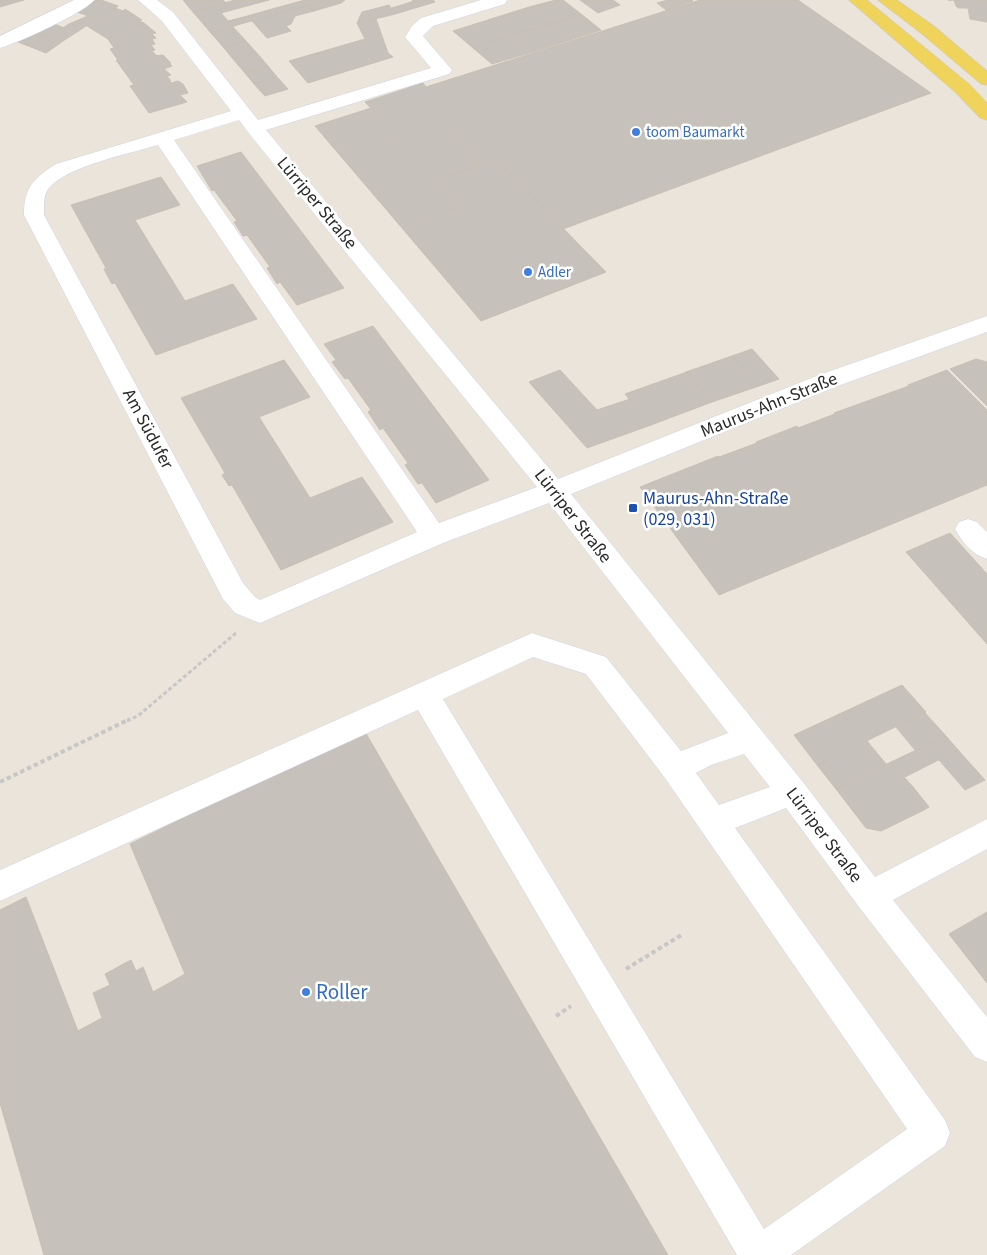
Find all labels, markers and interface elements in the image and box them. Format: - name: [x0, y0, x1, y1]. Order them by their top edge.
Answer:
- place label: toom Baumarkt: [646, 122, 744, 143]
- marker: toom Baumarkt: [630, 126, 642, 138]
- street label: Lürriper Straße: [271, 151, 363, 255]
- place label: Adler: [538, 262, 572, 283]
- marker: Adler: [522, 266, 534, 278]
- street label: Maurus-Ahn-Straße: [697, 366, 841, 444]
- street label: Am Südufer: [116, 384, 180, 474]
- street label: Lürriper Straße: [528, 464, 618, 568]
- place label: Maurus-Ahn-Straße (029, 031): [643, 486, 789, 532]
- marker: Maurus-Ahn-Straße (029, 031): [627, 502, 639, 514]
- street label: Lürriper Straße: [780, 782, 868, 888]
- place label: Roller: [316, 977, 368, 1007]
- marker: Roller: [300, 986, 312, 998]

